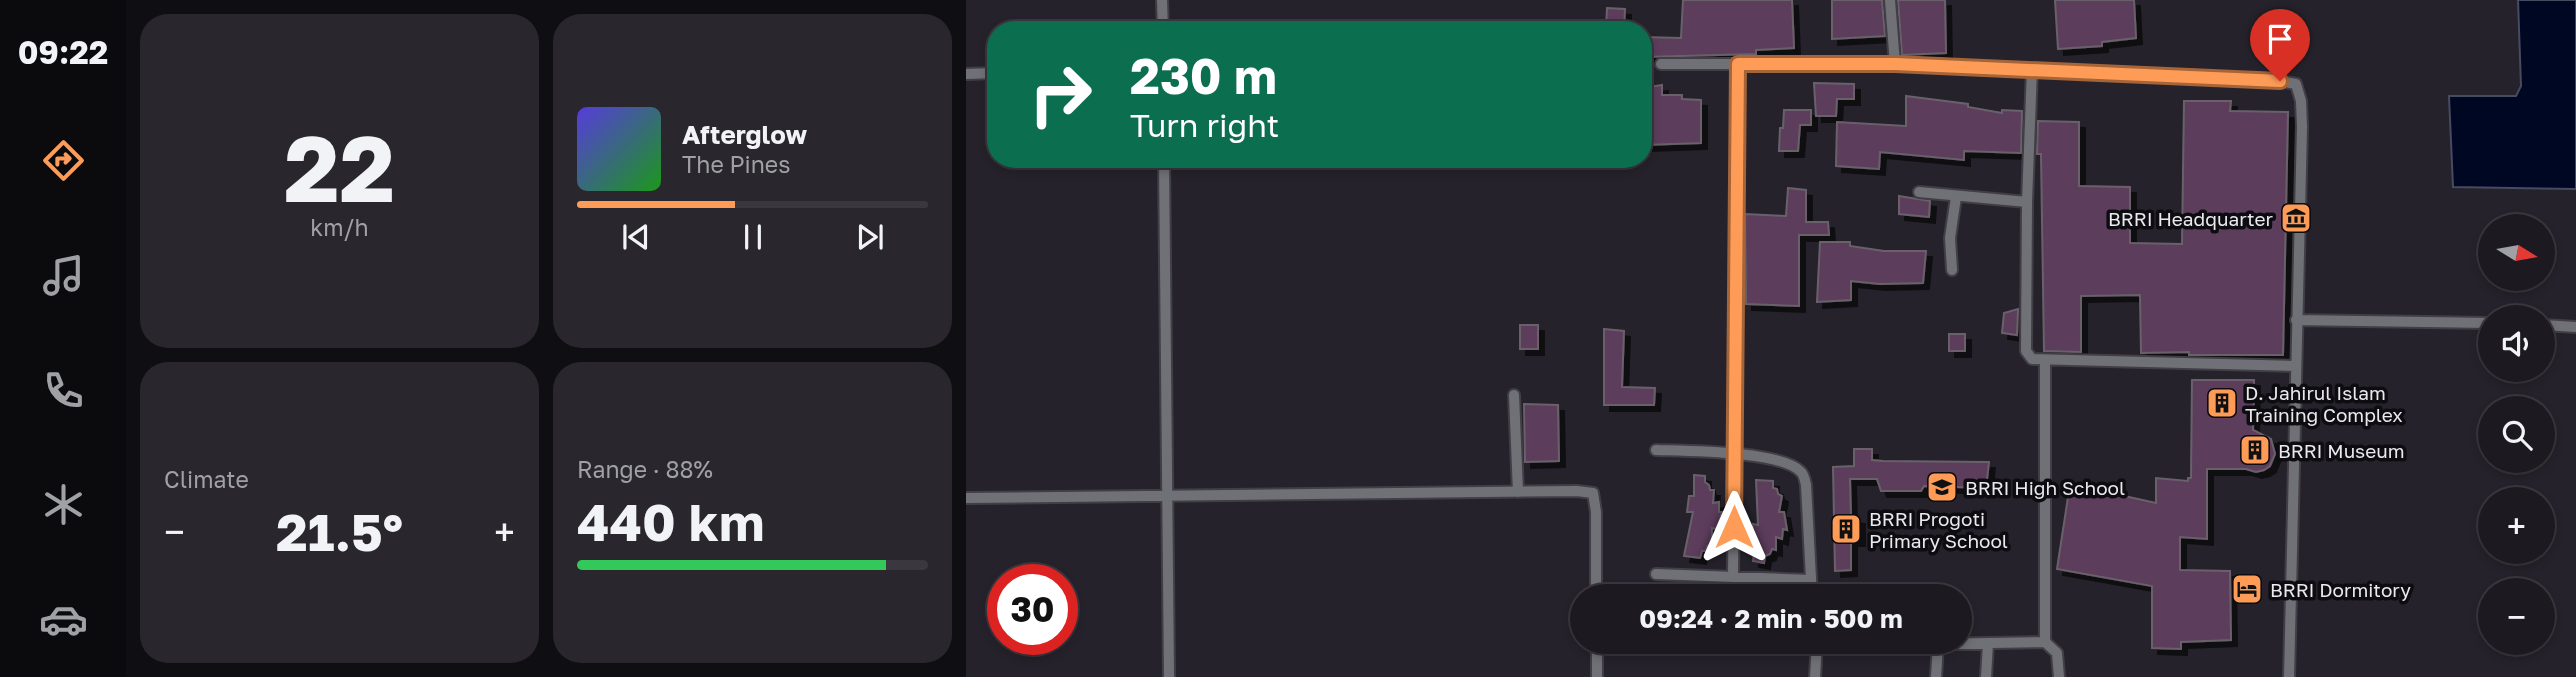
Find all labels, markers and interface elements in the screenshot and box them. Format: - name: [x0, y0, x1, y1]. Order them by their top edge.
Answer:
- pin: [2250, 9, 2310, 81]
- icon: arrive: [2261, 20, 2299, 58]
- text: 09:22: [18, 33, 108, 71]
- text: 230 m: [1130, 46, 1277, 105]
- icon: right: [1015, 49, 1106, 140]
- text: Turn right: [1130, 106, 1279, 144]
- text: 22: [284, 113, 395, 222]
- text: Afterglow: [682, 119, 807, 150]
- icon: directions: [39, 136, 88, 185]
- text: The Pines: [682, 150, 790, 178]
- museum icon: BRRI Headquarter: [2279, 201, 2313, 235]
- place label: BRRI Headquarter: [2108, 207, 2274, 230]
- text: km/h: [310, 213, 369, 241]
- north arrow: [2478, 214, 2555, 290]
- map controls: [2478, 214, 2555, 655]
- icon: previous: [617, 218, 655, 256]
- icon: pause: [734, 218, 772, 256]
- icon: next: [851, 218, 889, 256]
- icon: music: [39, 251, 88, 300]
- button: sound: [2478, 305, 2555, 382]
- icon: phone: [39, 366, 88, 415]
- place label: D. Jahirul Islam Training Complex: [2245, 381, 2403, 426]
- building icon: D. Jahirul Islam Training Complex: [2205, 386, 2239, 420]
- button: search: [2478, 396, 2555, 473]
- building icon: BRRI Museum: [2238, 433, 2272, 467]
- place label: BRRI Museum: [2278, 439, 2405, 462]
- text: Range · 88%: [577, 455, 713, 483]
- text: Climate: [164, 465, 249, 493]
- school or university icon: BRRI High School: [1925, 470, 1959, 504]
- place label: BRRI High School: [1965, 476, 2125, 499]
- icon: climate: [39, 480, 88, 529]
- button: +: [2478, 487, 2555, 564]
- text: 440 km: [577, 490, 764, 552]
- position arrow: [1697, 490, 1771, 564]
- text: 21.5°: [276, 500, 403, 562]
- place label: BRRI Progoti Primary School: [1869, 507, 2008, 552]
- text: −: [164, 509, 185, 554]
- text: +: [494, 509, 515, 554]
- building icon: BRRI Progoti Primary School: [1829, 512, 1863, 546]
- speed limit sign: 30: [987, 564, 1078, 655]
- hotel icon: BRRI Dormitory: [2230, 572, 2264, 606]
- place label: BRRI Dormitory: [2270, 578, 2411, 601]
- button: −: [2478, 578, 2555, 655]
- icon: car: [39, 595, 88, 644]
- text: 09:24 · 2 min · 500 m: [1639, 603, 1903, 634]

